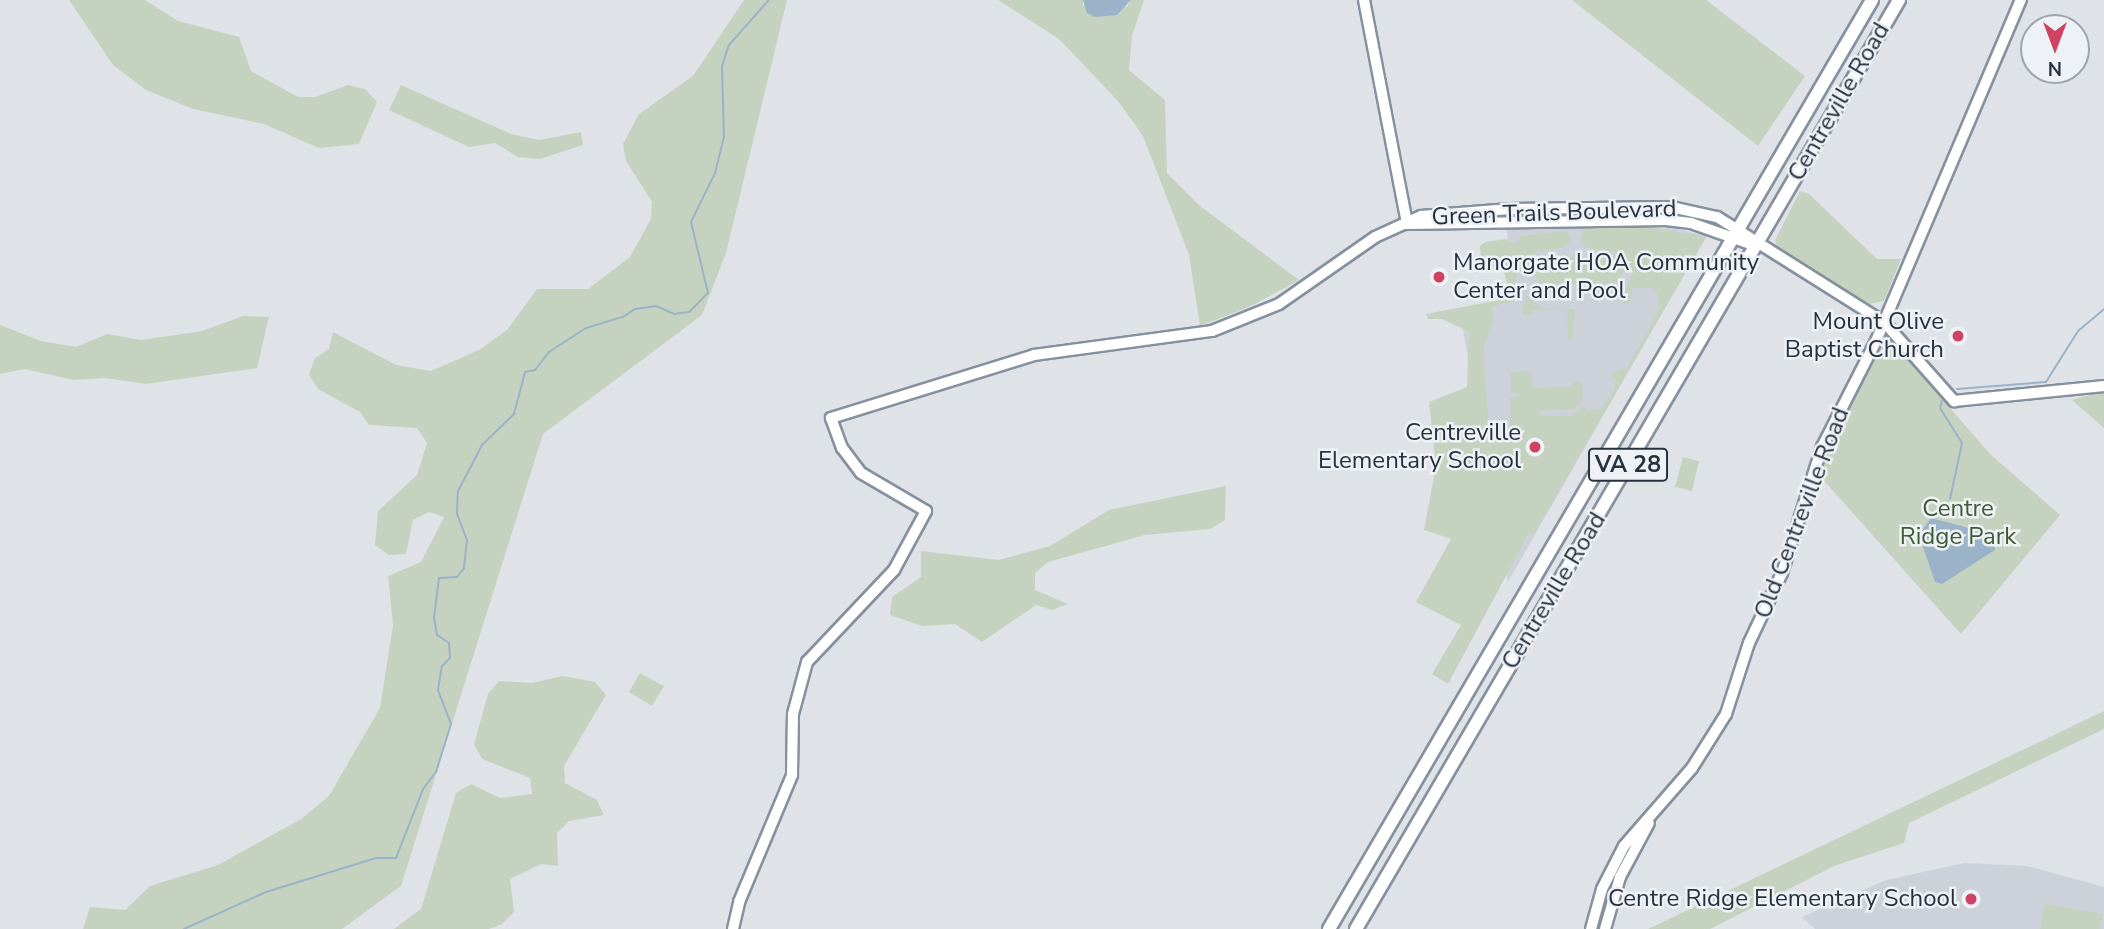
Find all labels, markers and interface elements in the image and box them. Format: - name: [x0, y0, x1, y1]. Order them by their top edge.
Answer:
- north arrow: [2020, 14, 2090, 84]
- street label: Centreville Road: [1782, 18, 1896, 186]
- text: N: [2048, 55, 2062, 81]
- street label: Green Trails Boulevard: [1431, 194, 1677, 232]
- place label: Manorgate HOA Community Center and Pool: [1453, 249, 1759, 305]
- marker: Manorgate HOA Community Center and Pool: [1431, 269, 1447, 285]
- place label: Mount Olive Baptist Church: [1785, 308, 1944, 364]
- marker: Mount Olive Baptist Church: [1950, 328, 1966, 344]
- street label: Old Centreville Road: [1749, 404, 1855, 622]
- place label: Centreville Elementary School: [1318, 419, 1521, 475]
- marker: Centreville Elementary School: [1527, 439, 1543, 455]
- road number: VA 28: [1588, 446, 1668, 485]
- park label: Centre Ridge Park: [1900, 495, 2016, 551]
- street label: Centreville Road: [1496, 507, 1612, 675]
- place label: Centre Ridge Elementary School: [1608, 885, 1957, 913]
- marker: Centre Ridge Elementary School: [1963, 891, 1979, 907]

